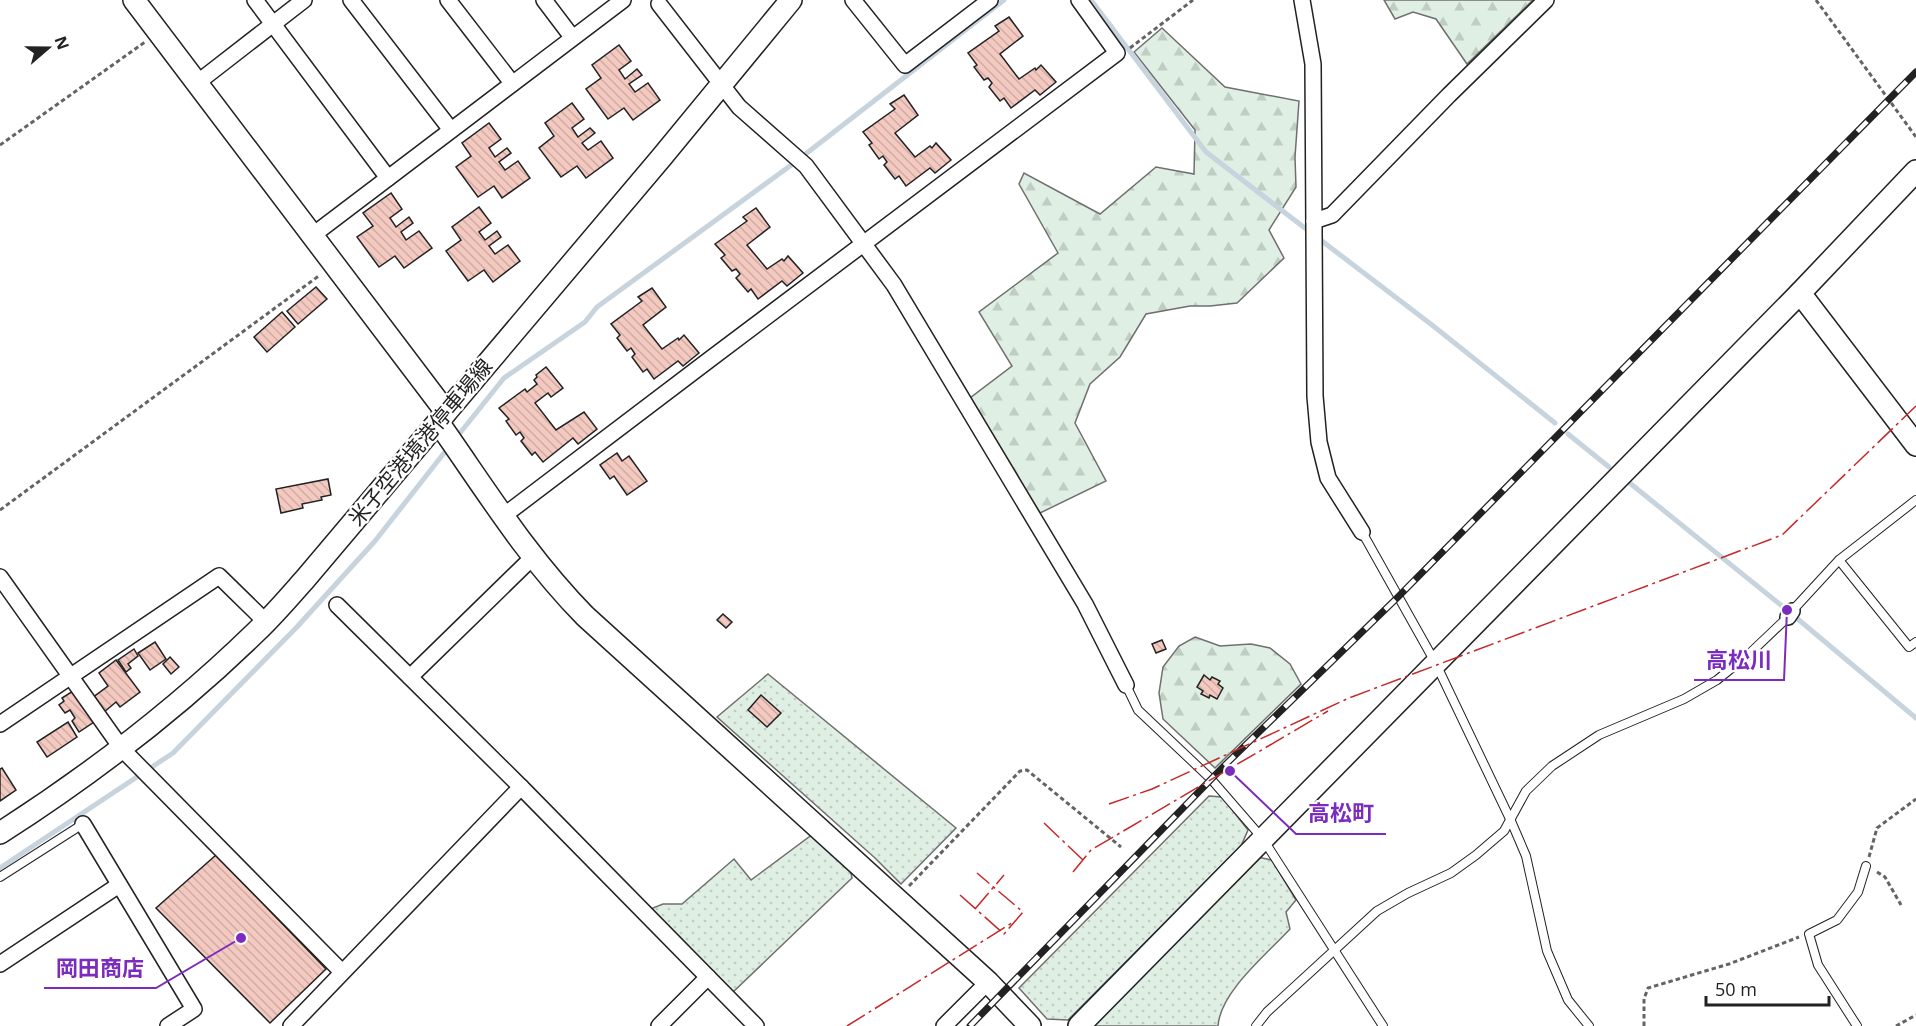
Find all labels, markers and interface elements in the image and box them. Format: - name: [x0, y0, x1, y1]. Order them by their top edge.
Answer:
- north arrow: [18, 18, 78, 78]
- text: N: [50, 33, 75, 53]
- street label: 米子空港境港停車場線: [342, 353, 498, 531]
- callout: 高松川: [1694, 640, 1784, 680]
- text: 高松川: [1706, 644, 1772, 674]
- callout: 高松町: [1296, 794, 1386, 834]
- text: 高松町: [1308, 797, 1374, 827]
- callout: 岡田商店: [44, 948, 156, 988]
- text: 岡田商店: [56, 952, 144, 982]
- scale bar: [1706, 969, 1829, 1007]
- text: 50 m: [1715, 977, 1757, 1001]

